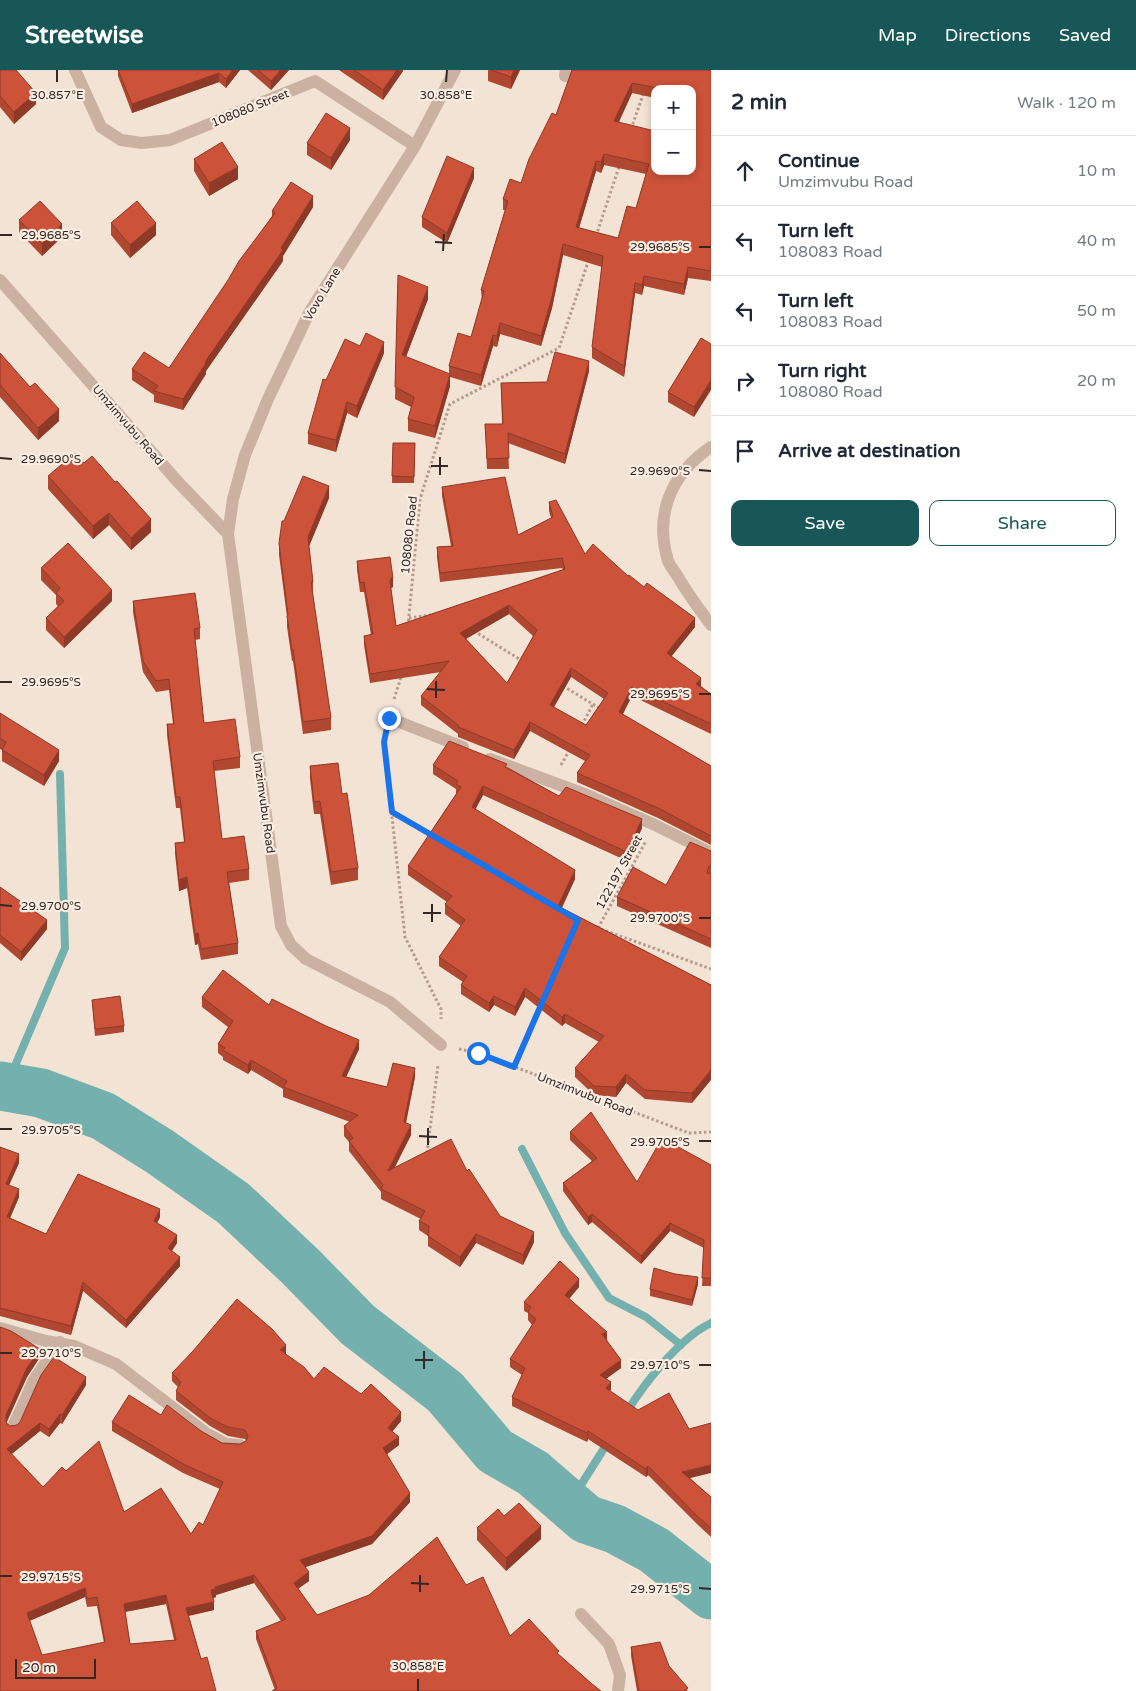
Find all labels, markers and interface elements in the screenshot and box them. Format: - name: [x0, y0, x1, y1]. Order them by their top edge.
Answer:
- text: Streetwise: [25, 21, 144, 50]
- text: Map: [878, 24, 917, 46]
- text: Directions: [945, 24, 1031, 46]
- text: Saved: [1059, 24, 1111, 46]
- map controls: [651, 85, 696, 175]
- button: +: [651, 85, 696, 130]
- street label: 108080 Street: [209, 86, 291, 130]
- text: 30.857°E: [30, 88, 84, 102]
- text: 30.858°E: [420, 88, 473, 102]
- text: 2 min: [731, 90, 787, 115]
- text: Walk · 120 m: [1017, 93, 1116, 113]
- button: −: [651, 130, 696, 175]
- text: Continue: [778, 150, 860, 172]
- icon: ahead: [731, 157, 759, 185]
- text: 10 m: [1077, 161, 1116, 181]
- text: Umzimvubu Road: [778, 172, 913, 192]
- text: Turn left: [778, 220, 854, 242]
- icon: left: [731, 227, 759, 255]
- text: 29.9685°S: [21, 228, 81, 242]
- text: 40 m: [1077, 231, 1116, 251]
- text: 29.9685°S: [630, 240, 690, 254]
- text: 108083 Road: [778, 242, 883, 262]
- street label: Vovo Lane: [301, 265, 343, 323]
- text: Turn left: [778, 290, 854, 312]
- icon: left: [731, 297, 759, 325]
- text: 50 m: [1077, 301, 1116, 321]
- text: 108083 Road: [778, 312, 883, 332]
- text: Turn right: [778, 360, 866, 382]
- icon: right: [731, 367, 759, 395]
- text: 20 m: [1077, 371, 1116, 391]
- street label: Umzimvubu Road: [89, 382, 167, 468]
- text: 108080 Road: [778, 382, 883, 402]
- icon: arrive: [731, 437, 759, 465]
- text: Arrive at destination: [778, 440, 961, 462]
- text: 29.9690°S: [21, 452, 81, 466]
- text: 29.9690°S: [630, 464, 690, 478]
- street label: 108080 Road: [398, 495, 420, 575]
- button: Save: [731, 500, 919, 546]
- button: Share: [929, 500, 1116, 546]
- text: 29.9695°S: [21, 675, 81, 689]
- text: 29.9695°S: [630, 687, 690, 701]
- route end: [378, 707, 401, 730]
- street label: Umzimvubu Road: [250, 752, 278, 854]
- street label: 122197 Street: [593, 832, 645, 912]
- text: 29.9700°S: [21, 899, 81, 913]
- text: 29.9700°S: [630, 911, 690, 925]
- route start: [467, 1042, 490, 1065]
- street label: Umzimvubu Road: [535, 1069, 635, 1119]
- text: 29.9705°S: [21, 1123, 81, 1137]
- text: 29.9705°S: [630, 1135, 690, 1149]
- text: 29.9710°S: [21, 1346, 81, 1360]
- text: 29.9710°S: [630, 1358, 690, 1372]
- text: 29.9715°S: [21, 1570, 81, 1584]
- text: 29.9715°S: [630, 1582, 690, 1596]
- scale bar: [15, 1656, 96, 1679]
- text: 20 m: [22, 1659, 56, 1676]
- text: 30.858°E: [392, 1659, 445, 1673]

